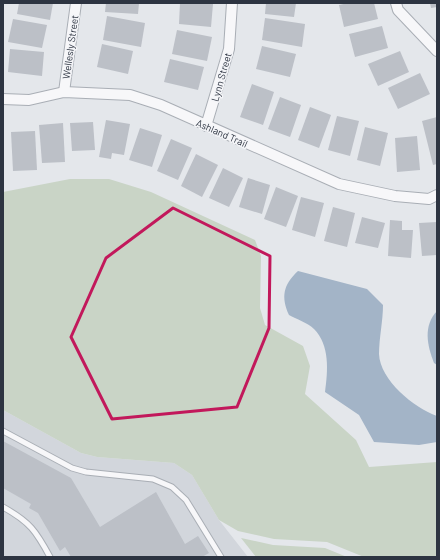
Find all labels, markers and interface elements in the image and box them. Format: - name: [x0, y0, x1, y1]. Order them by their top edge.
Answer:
- street label: Wellesly Street: [60, 14, 80, 80]
- street label: Lynn Street: [208, 51, 234, 103]
- street label: Ashland Trail: [194, 116, 250, 150]

